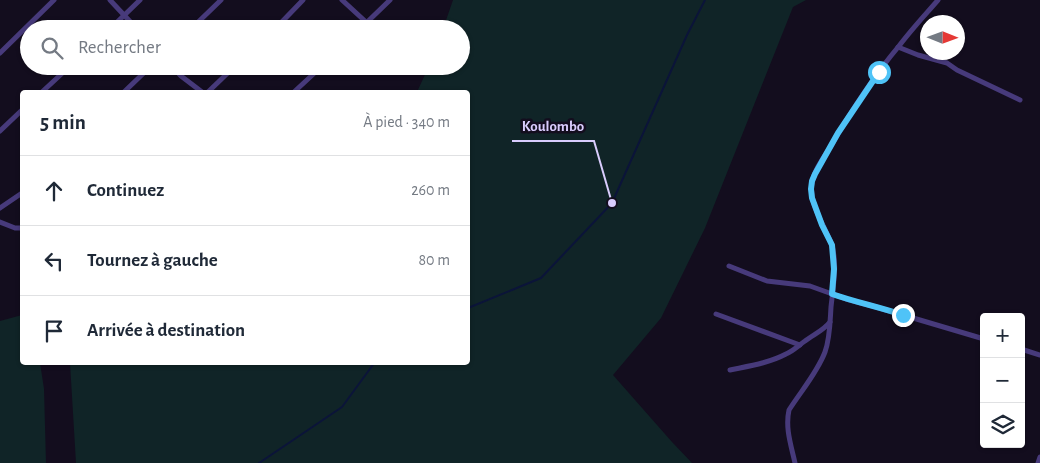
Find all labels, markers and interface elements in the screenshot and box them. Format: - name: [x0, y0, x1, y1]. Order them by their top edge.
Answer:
- north arrow: [920, 15, 965, 60]
- search box: [20, 20, 470, 75]
- icon: search: [38, 34, 66, 62]
- text: Rechercher: [78, 38, 161, 57]
- route start: [868, 61, 891, 84]
- callout: Koulombo: [512, 111, 594, 141]
- text: 5 min: [40, 112, 86, 133]
- text: À pied · 340 m: [363, 114, 450, 130]
- text: Koulombo: [522, 119, 584, 134]
- icon: ahead: [40, 177, 68, 205]
- text: Continuez: [87, 181, 164, 200]
- text: 260 m: [411, 182, 450, 198]
- icon: left: [40, 247, 68, 275]
- text: Tournez à gauche: [87, 251, 218, 270]
- text: 80 m: [419, 252, 450, 268]
- route end: [892, 304, 915, 327]
- map controls: [980, 313, 1025, 448]
- button: +: [980, 313, 1025, 358]
- icon: arrive: [40, 317, 68, 345]
- text: Arrivée à destination: [87, 321, 245, 340]
- button: −: [980, 358, 1025, 403]
- button: layers: [980, 403, 1025, 448]

